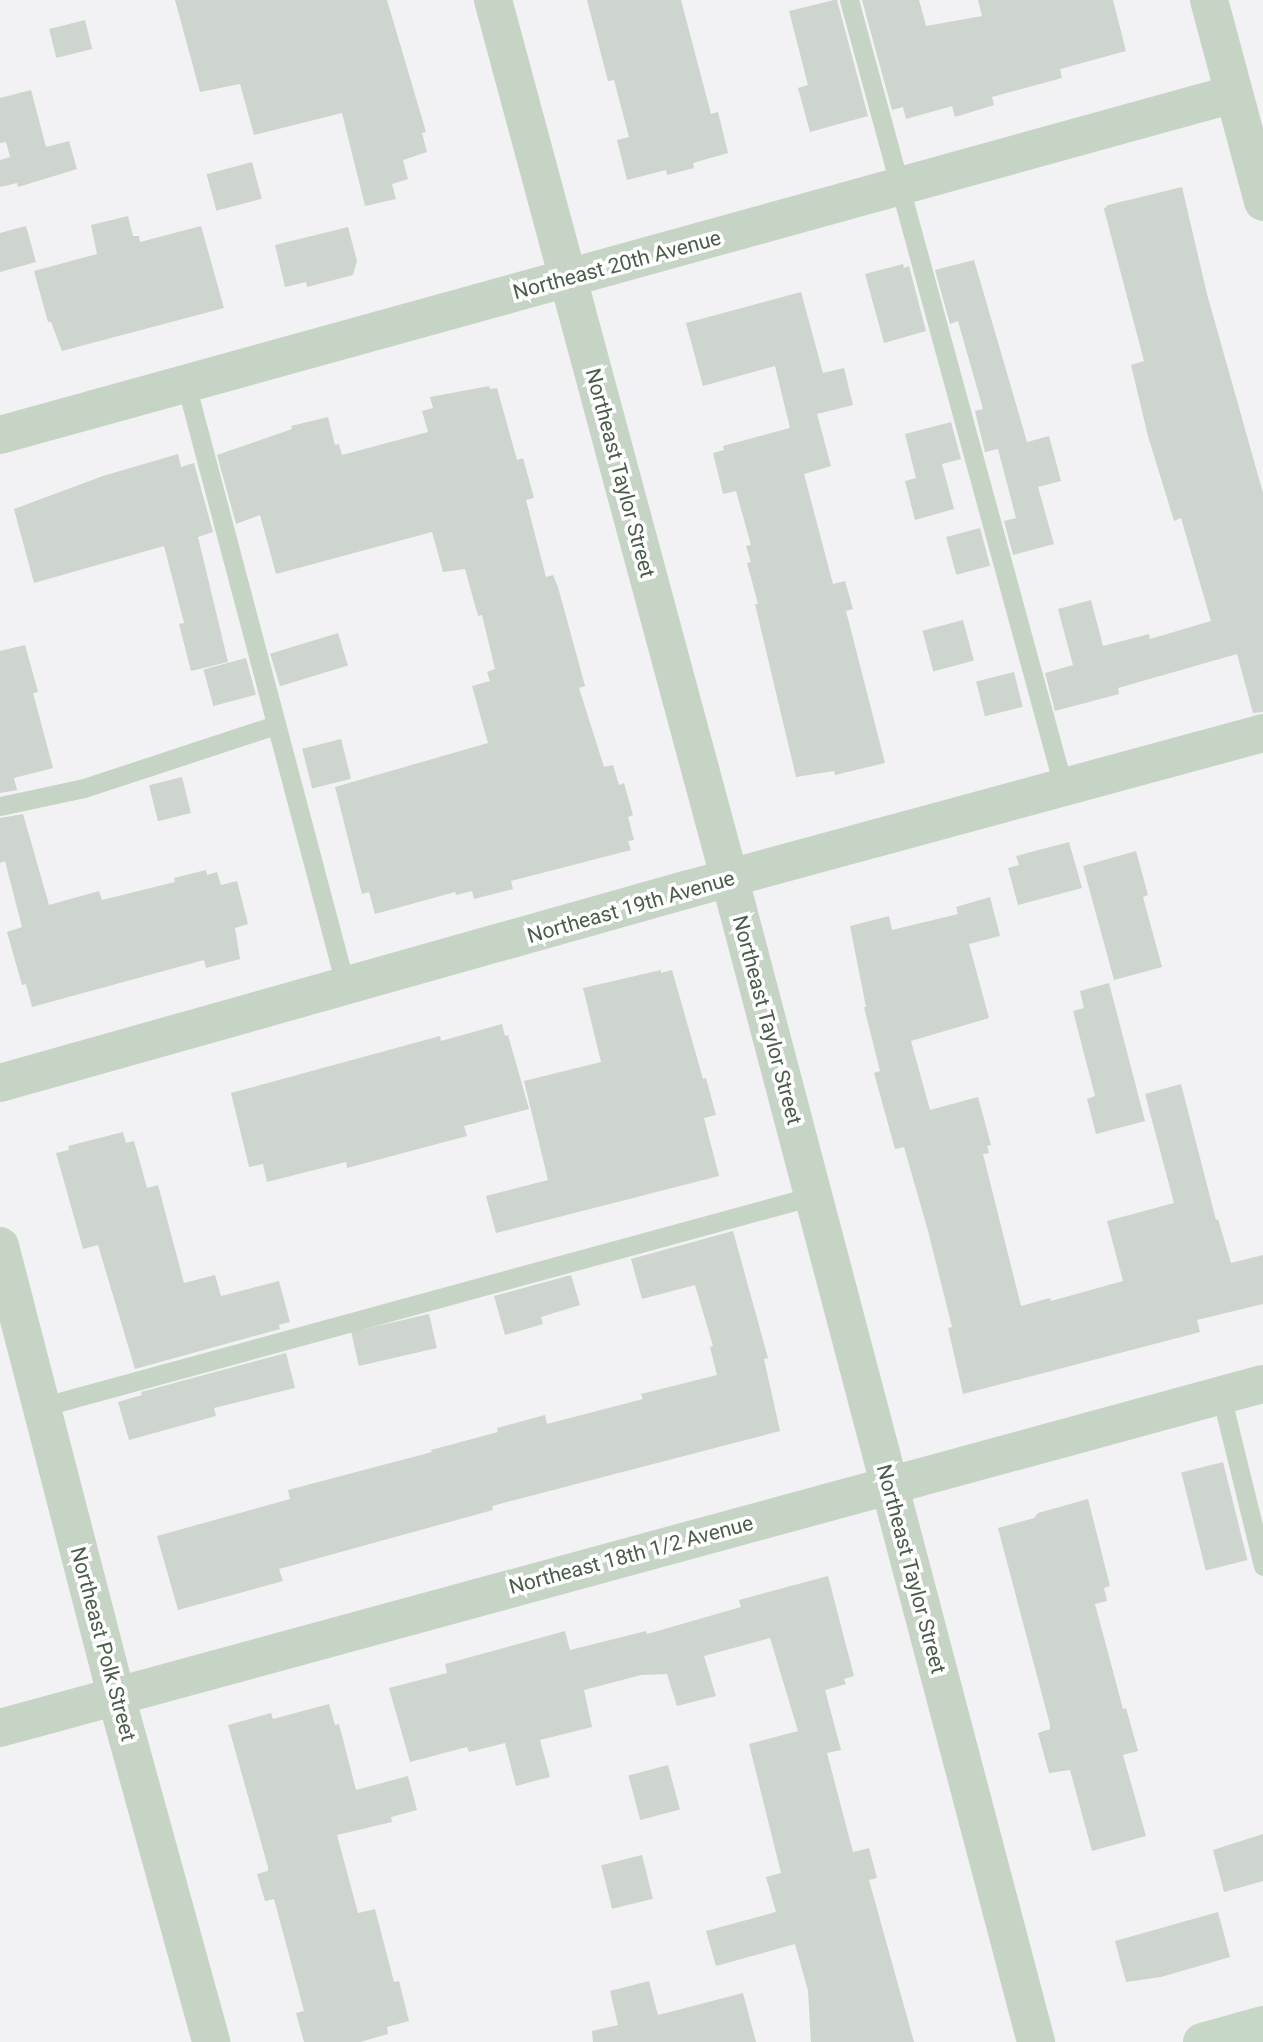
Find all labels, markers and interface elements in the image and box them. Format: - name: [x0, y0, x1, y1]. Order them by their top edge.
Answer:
- street label: Northeast 20th Avenue: [510, 225, 724, 305]
- street label: Northeast Taylor Street: [580, 365, 660, 581]
- street label: Northeast 19th Avenue: [524, 865, 738, 949]
- street label: Northeast Taylor Street: [727, 912, 807, 1128]
- street label: Northeast Taylor Street: [871, 1461, 951, 1677]
- street label: Northeast 18th 1/2 Avenue: [506, 1510, 756, 1600]
- street label: Northeast Polk Street: [65, 1544, 141, 1744]

